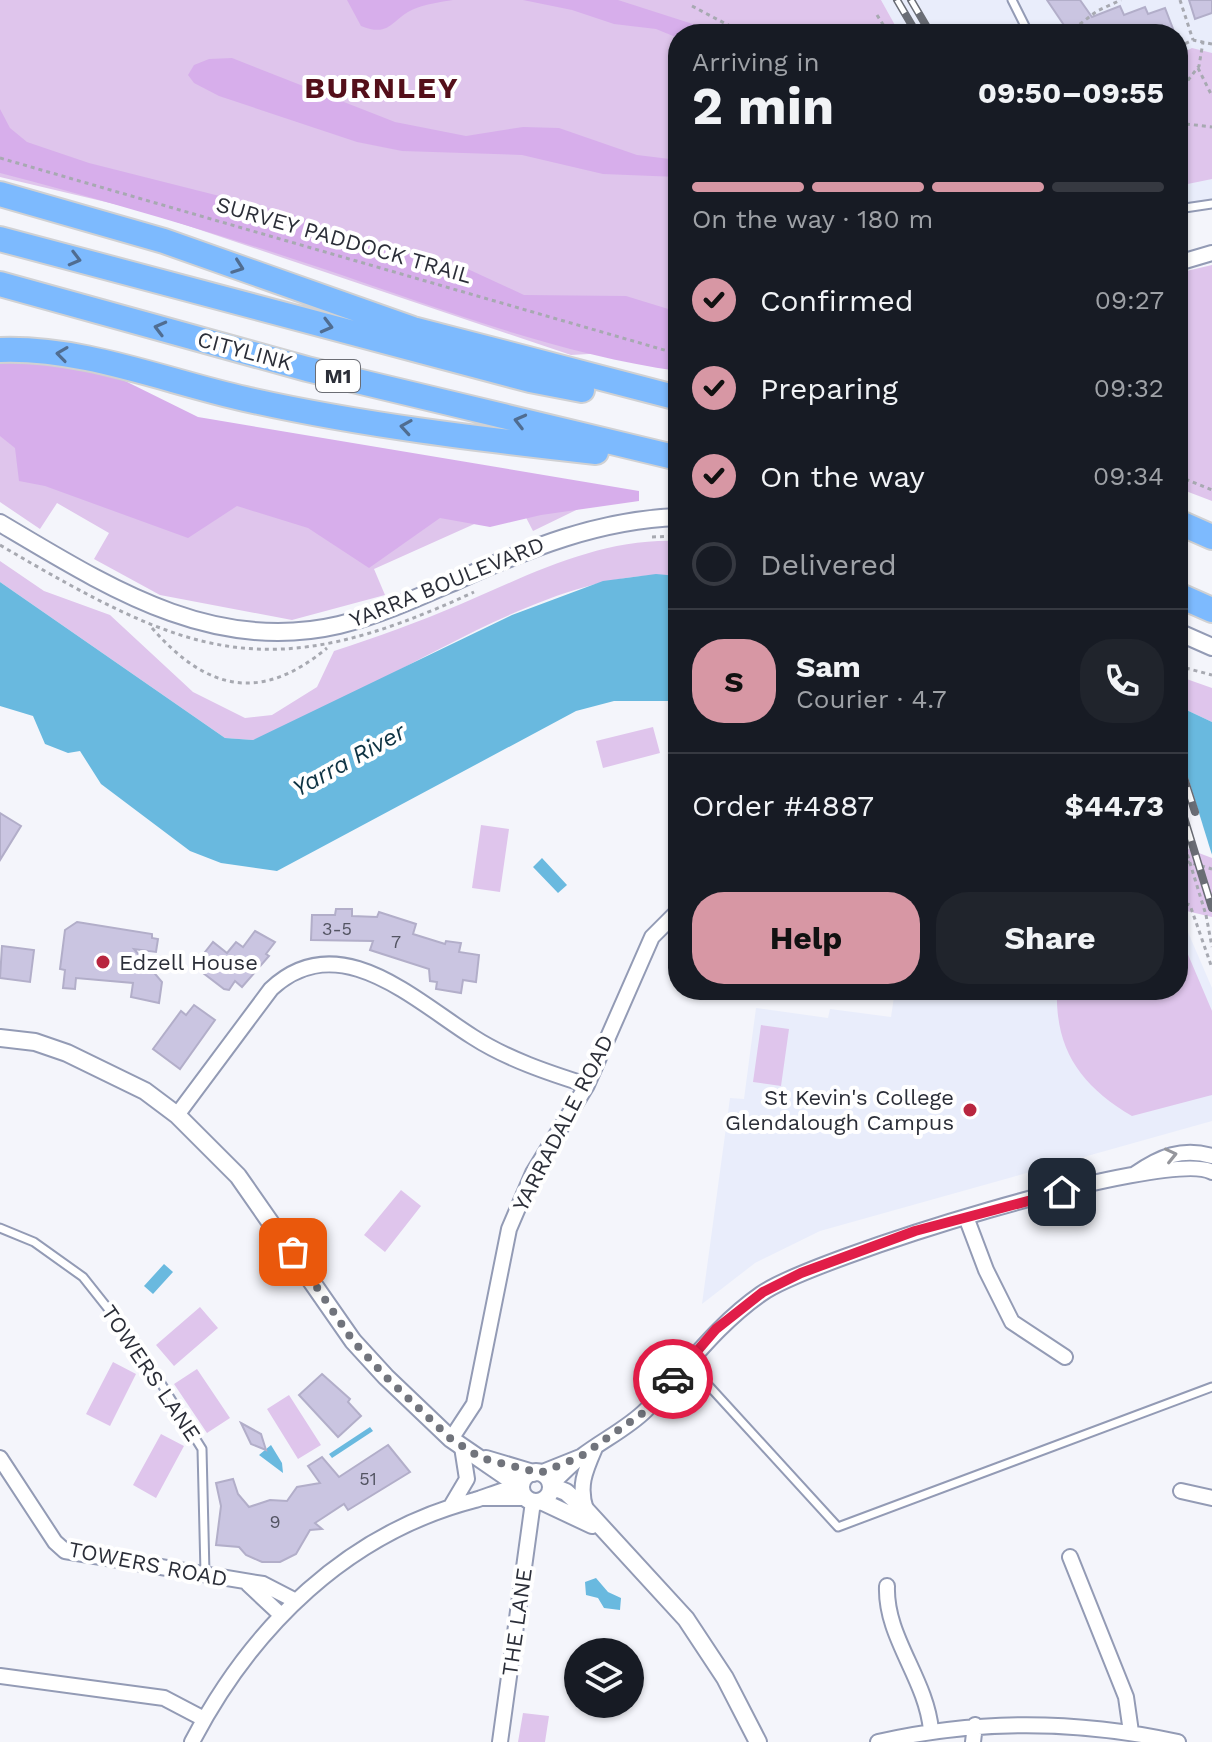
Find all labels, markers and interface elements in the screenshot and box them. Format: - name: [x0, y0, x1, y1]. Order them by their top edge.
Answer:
- text: Arriving in: [692, 47, 820, 77]
- district label: BURNLEY: [304, 70, 460, 105]
- text: 09:50–09:55: [978, 75, 1164, 110]
- text: 2 min: [692, 76, 834, 137]
- street label: SURVEY PADDOCK TRAIL: [213, 191, 475, 289]
- text: On the way · 180 m: [692, 204, 933, 234]
- one-way arrow: [68, 250, 82, 267]
- one-way arrow: [230, 257, 244, 273]
- icon: check: [692, 278, 736, 322]
- text: Confirmed: [760, 283, 914, 318]
- text: 09:27: [1095, 285, 1164, 315]
- one-way arrow: [319, 317, 333, 334]
- one-way arrow: [154, 321, 168, 337]
- street label: CITYLINK: [195, 326, 295, 376]
- one-way arrow: [55, 346, 69, 363]
- road number: M1: [316, 360, 360, 392]
- icon: check: [692, 366, 736, 410]
- text: Preparing: [760, 371, 898, 406]
- text: 09:32: [1094, 373, 1164, 403]
- one-way arrow: [514, 413, 528, 430]
- one-way arrow: [399, 419, 413, 436]
- icon: check: [692, 454, 736, 498]
- text: On the way: [760, 459, 925, 494]
- text: 09:34: [1093, 461, 1164, 491]
- street label: YARRA BOULEVARD: [346, 532, 548, 632]
- text: Delivered: [760, 547, 897, 582]
- button: phone: [1080, 639, 1164, 723]
- text: Sam: [796, 649, 861, 684]
- text: S: [724, 664, 744, 699]
- text: Courier · 4.7: [796, 684, 946, 714]
- water label: Yarra River: [288, 717, 412, 803]
- text: Order #4887: [692, 788, 874, 823]
- text: $44.73: [1065, 788, 1164, 823]
- button: Help: [692, 892, 920, 984]
- button: Share: [936, 892, 1164, 984]
- house number: 3-5: [322, 918, 352, 939]
- house number: 7: [391, 931, 401, 952]
- place label: Edzell House: [119, 950, 258, 975]
- marker: Edzell House: [94, 953, 112, 971]
- street label: YARRADALE ROAD: [508, 1030, 618, 1216]
- place label: St Kevin's College Glendalough Campus: [725, 1085, 954, 1135]
- marker: St Kevin's College Glendalough Campus: [961, 1101, 979, 1119]
- one-way arrow: [1164, 1147, 1178, 1164]
- pin: [1028, 1158, 1096, 1226]
- icon: home: [1040, 1170, 1084, 1214]
- pin: [259, 1218, 327, 1286]
- icon: bag: [271, 1230, 315, 1274]
- street label: TOWERS LANE: [96, 1300, 206, 1446]
- courier: [633, 1339, 713, 1419]
- icon: car: [651, 1357, 695, 1401]
- house number: 51: [359, 1468, 377, 1489]
- house number: 9: [269, 1511, 281, 1532]
- street label: TOWERS ROAD: [66, 1536, 230, 1592]
- street label: THE LANE: [497, 1566, 537, 1678]
- map controls: [564, 1638, 644, 1718]
- button: layers: [564, 1638, 644, 1718]

